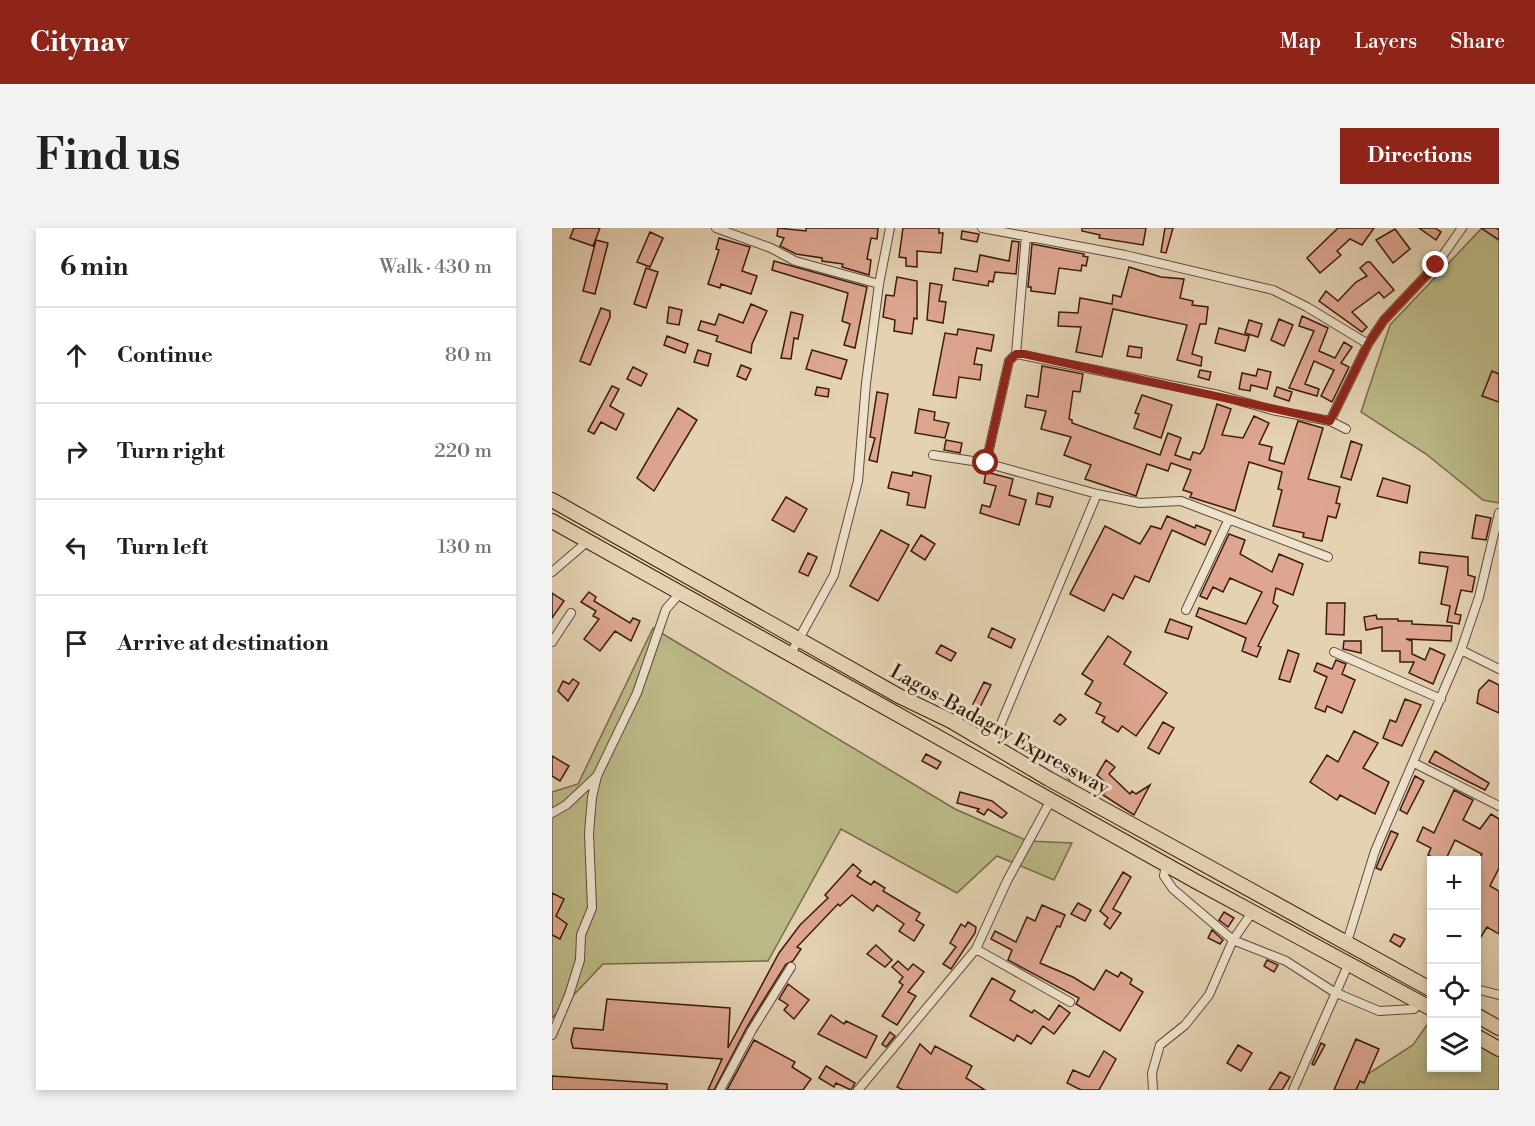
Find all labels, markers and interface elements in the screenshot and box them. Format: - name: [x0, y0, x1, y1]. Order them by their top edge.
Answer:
- text: Citynav: [30, 25, 129, 60]
- text: Map: [1280, 29, 1321, 55]
- text: Layers: [1354, 29, 1417, 55]
- text: Share: [1450, 29, 1505, 55]
- button: Directions: [1340, 128, 1499, 184]
- text: Find us: [36, 130, 180, 183]
- text: 6 min: [60, 251, 128, 283]
- route end: [1422, 251, 1448, 277]
- text: Walk · 430 m: [379, 255, 492, 280]
- icon: ahead: [60, 339, 93, 372]
- text: Continue: [117, 342, 213, 369]
- text: 80 m: [445, 343, 492, 368]
- icon: right: [60, 435, 93, 468]
- text: Turn right: [117, 438, 225, 465]
- text: 220 m: [434, 439, 492, 464]
- route start: [972, 449, 998, 475]
- icon: left: [60, 531, 93, 564]
- text: Turn left: [117, 534, 208, 561]
- text: 130 m: [437, 535, 492, 560]
- icon: arrive: [60, 627, 93, 660]
- text: Arrive at destination: [117, 630, 329, 657]
- street label: Lagos-Badagry Expressway: [885, 660, 1114, 801]
- map controls: [1427, 856, 1481, 1072]
- button: +: [1427, 856, 1481, 910]
- button: −: [1427, 910, 1481, 964]
- button: locate: [1427, 964, 1481, 1018]
- button: layers: [1427, 1018, 1481, 1072]

